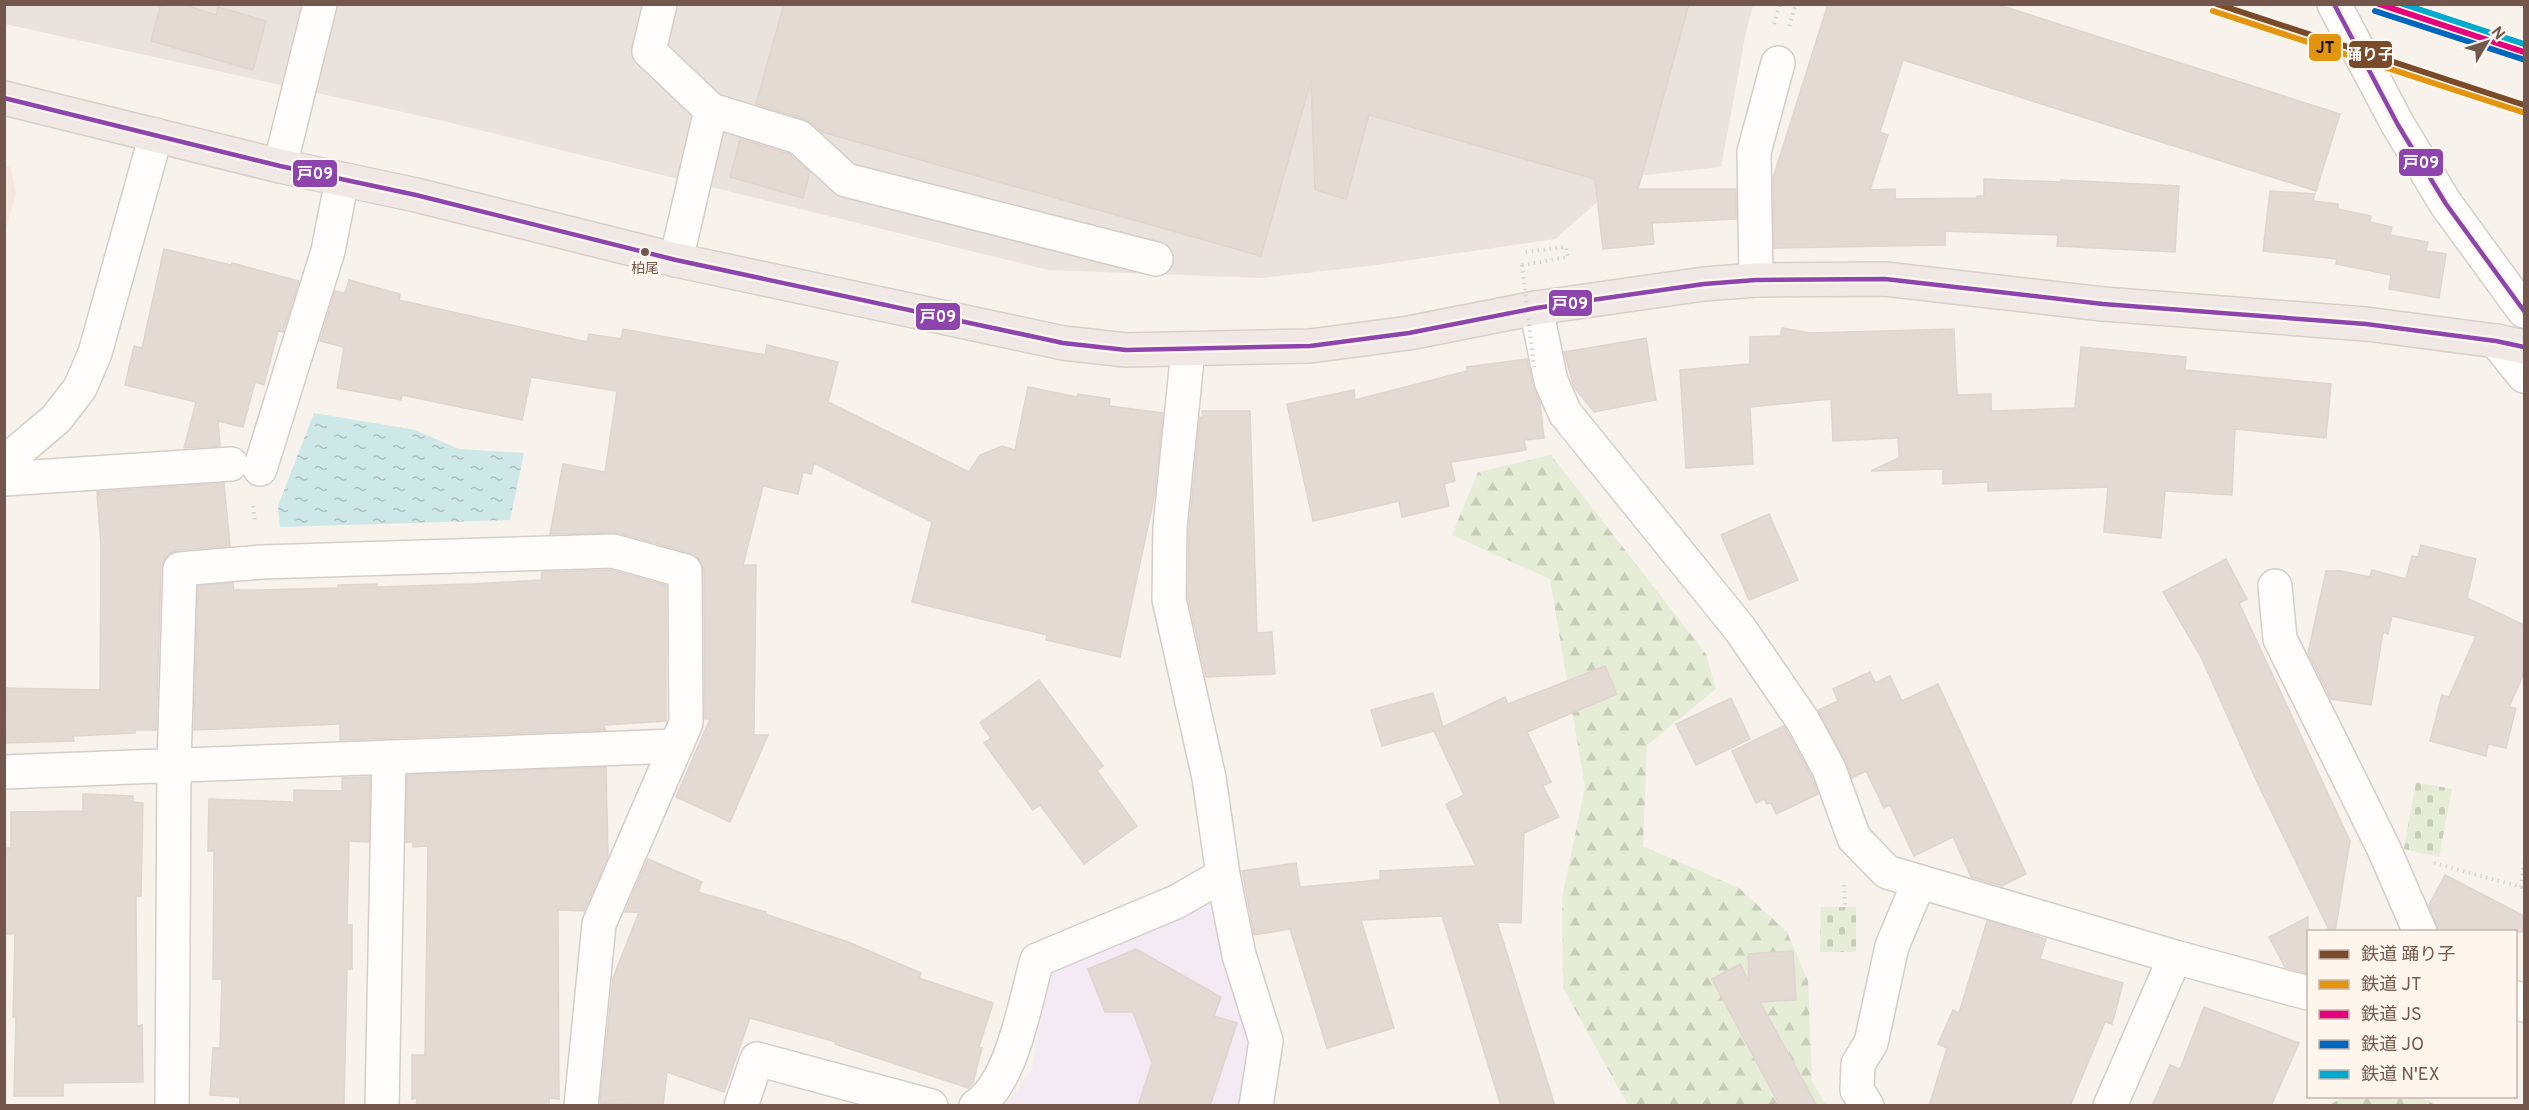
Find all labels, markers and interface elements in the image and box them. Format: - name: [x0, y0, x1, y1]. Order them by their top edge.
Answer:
- north arrow: [2457, 12, 2517, 72]
- text: N: [2486, 23, 2508, 45]
- line badge: JT: [2308, 33, 2342, 62]
- text: JT: [2316, 39, 2335, 59]
- line badge: 踊り子: [2348, 40, 2393, 69]
- text: 踊り子: [2346, 46, 2394, 66]
- line badge: 戸09: [2398, 148, 2444, 177]
- text: 戸09: [2403, 154, 2439, 174]
- line badge: 戸09: [292, 159, 338, 188]
- text: 戸09: [297, 165, 333, 185]
- marker: 柏尾: [639, 246, 651, 258]
- place label: 柏尾: [631, 261, 659, 278]
- line badge: 戸09: [1548, 289, 1593, 317]
- text: 戸09: [1552, 295, 1588, 315]
- line badge: 戸09: [915, 302, 961, 331]
- text: 戸09: [920, 308, 956, 328]
- legend: [2307, 930, 2517, 1098]
- text: 鉄道 踊り子: [2361, 944, 2455, 967]
- text: 鉄道 JT: [2361, 974, 2422, 997]
- text: 鉄道 JS: [2361, 1004, 2422, 1027]
- text: 鉄道 JO: [2361, 1034, 2424, 1057]
- text: 鉄道 N'EX: [2361, 1064, 2440, 1087]

